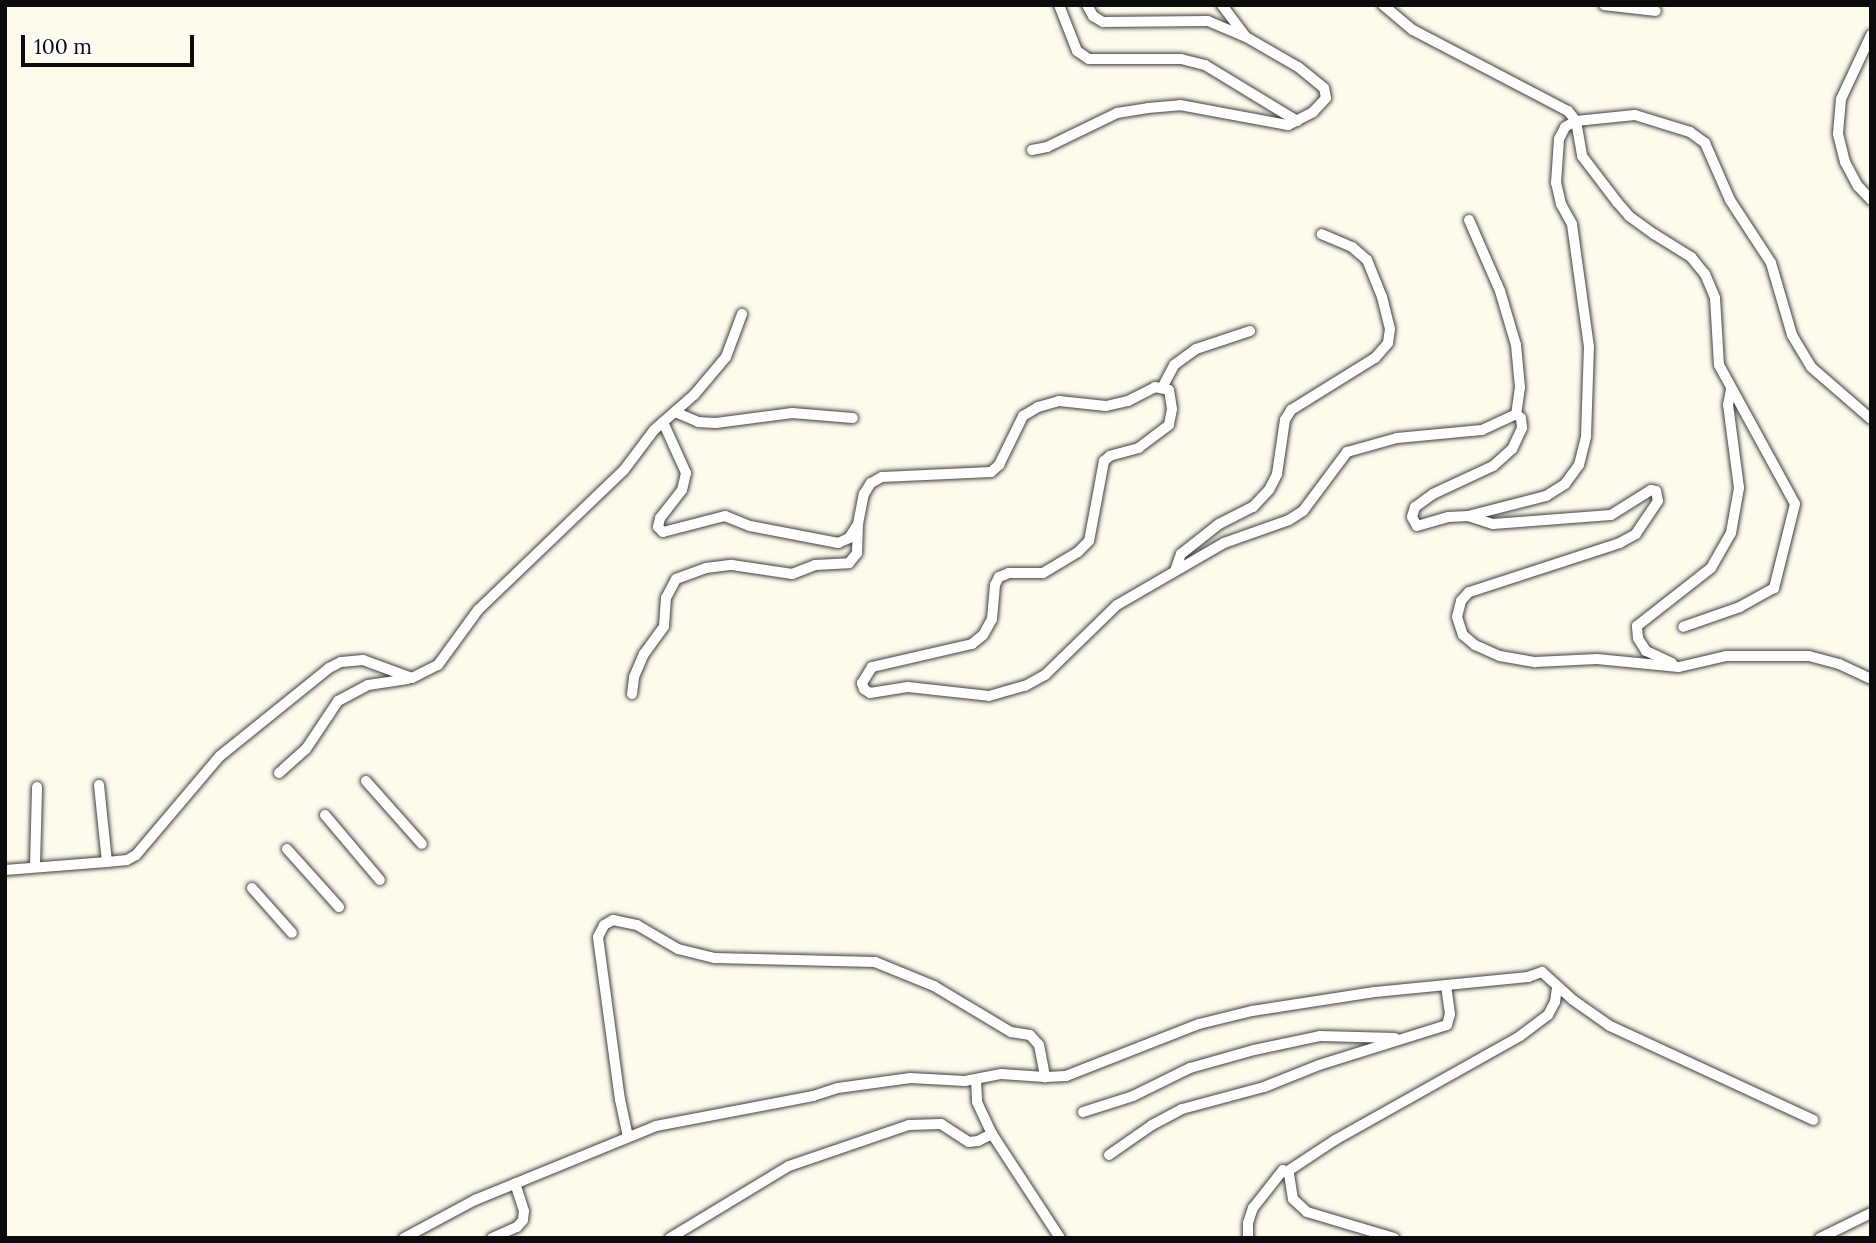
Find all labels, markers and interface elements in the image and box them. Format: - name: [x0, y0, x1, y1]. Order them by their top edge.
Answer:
- scale bar: [24, 21, 198, 65]
- text: 100 m: [34, 33, 92, 60]

